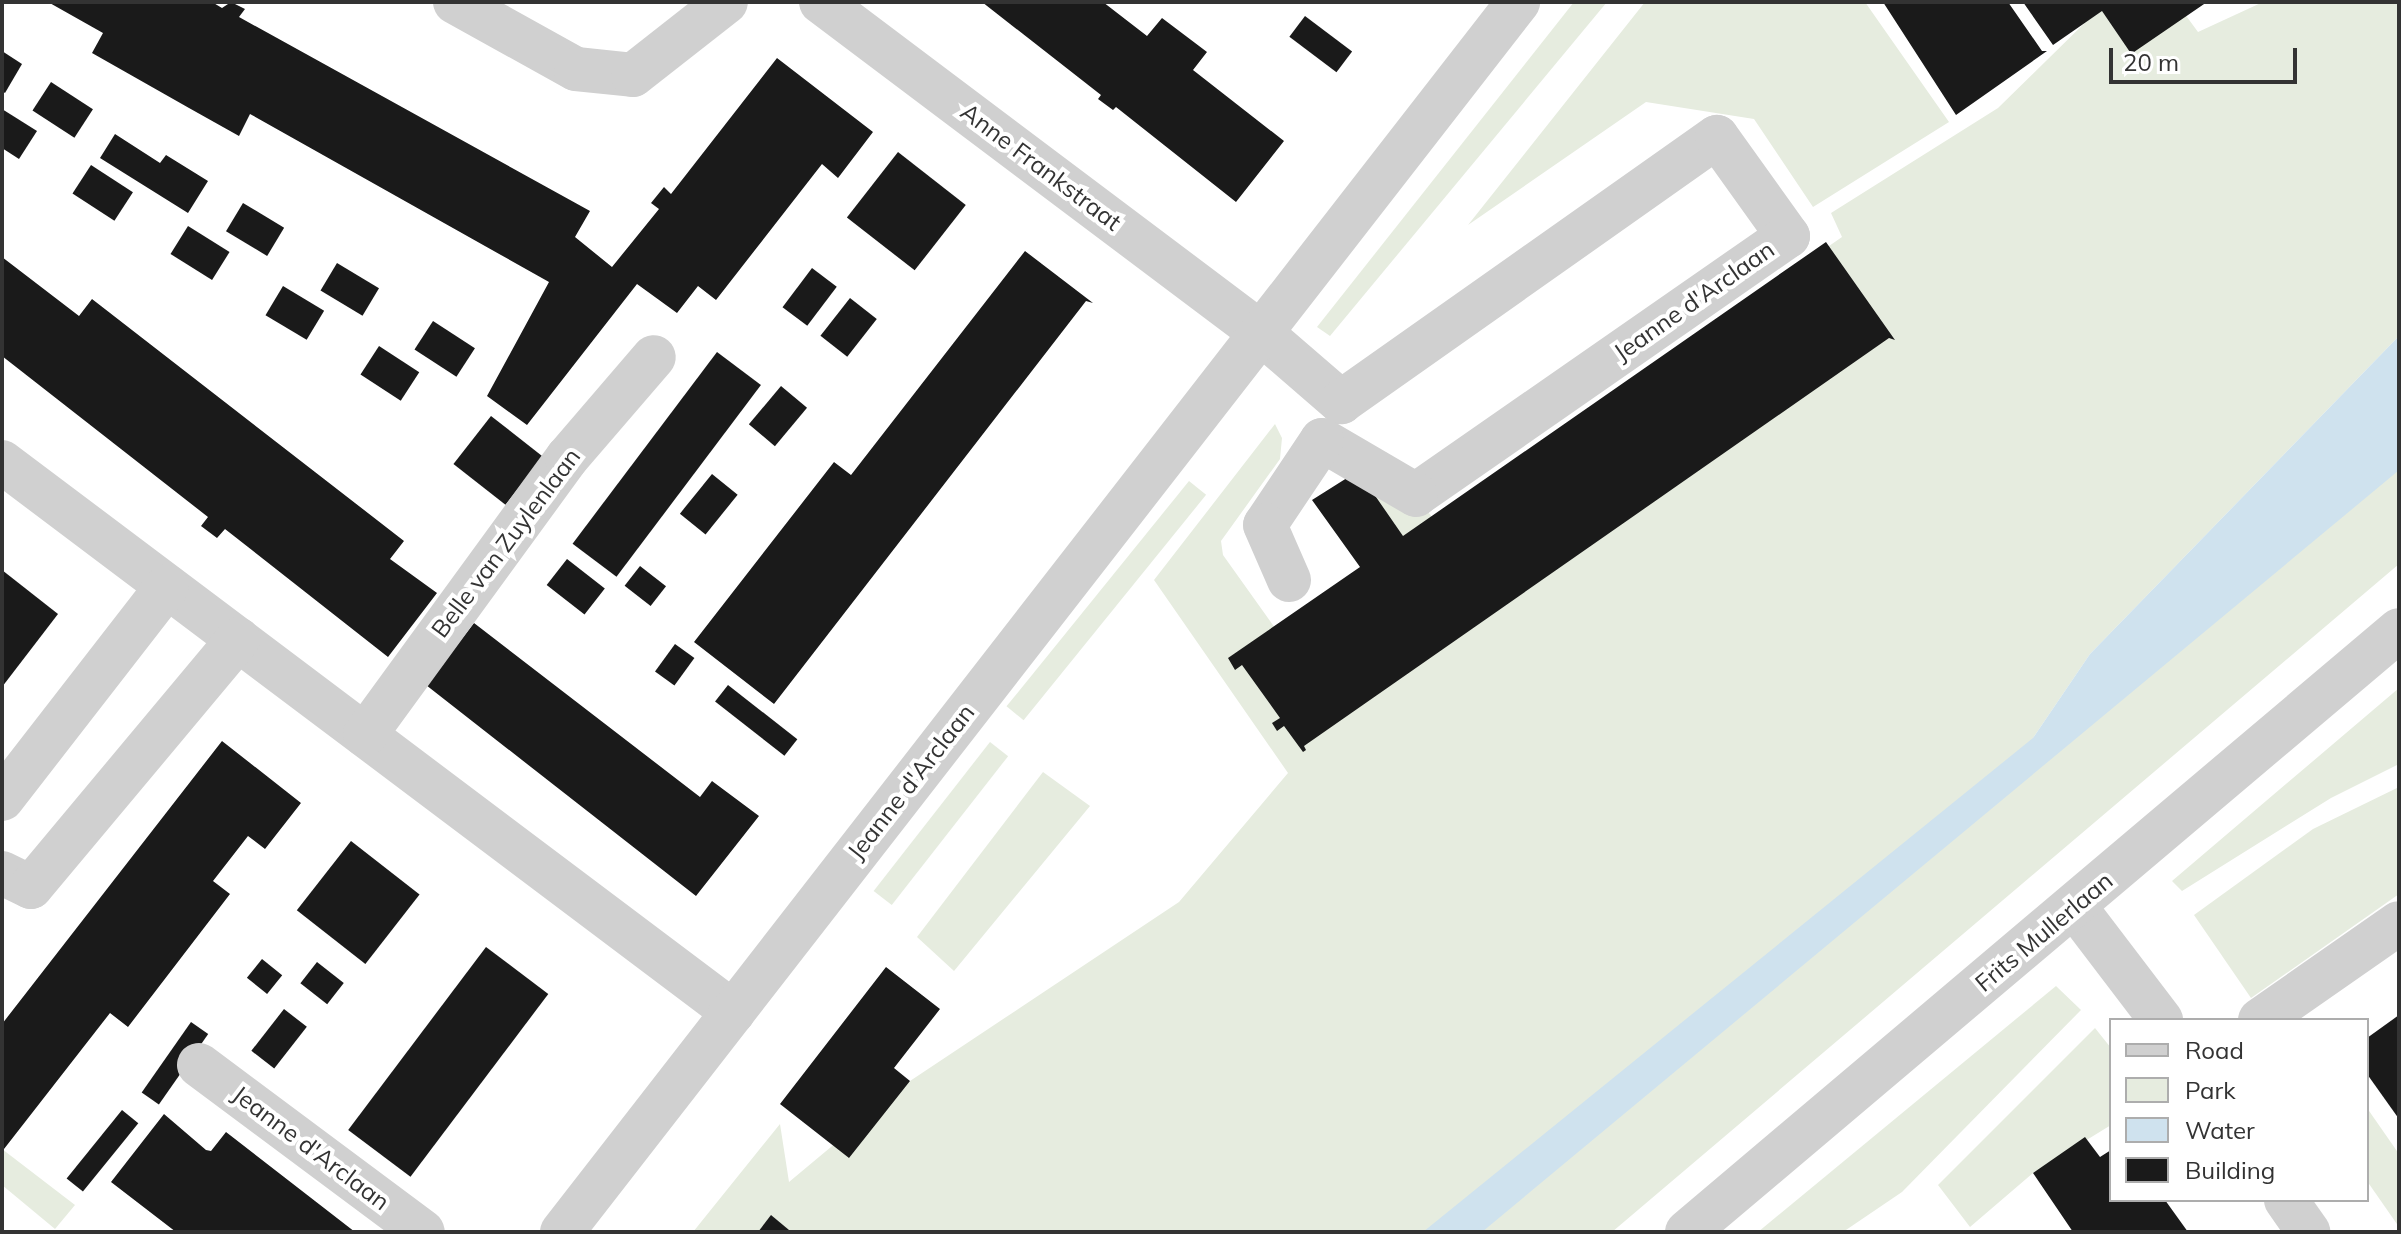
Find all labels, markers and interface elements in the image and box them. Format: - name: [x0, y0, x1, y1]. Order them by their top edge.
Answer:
- scale bar: [2113, 32, 2301, 82]
- text: 20 m: [2123, 47, 2179, 77]
- street label: Anne Frankstraat: [955, 97, 1127, 237]
- street label: Jeanne d'Arclaan: [1608, 235, 1780, 367]
- street label: Belle van Zuylenlaan: [425, 443, 587, 643]
- street label: Jeanne d'Arclaan: [841, 699, 981, 865]
- street label: Frits Mullerlaan: [1969, 866, 2119, 998]
- legend: [2109, 1018, 2369, 1202]
- text: Road: [2185, 1035, 2244, 1065]
- text: Park: [2185, 1075, 2236, 1105]
- street label: Jeanne d'Arclaan: [227, 1080, 395, 1216]
- text: Water: [2185, 1115, 2255, 1145]
- text: Building: [2185, 1155, 2275, 1185]

